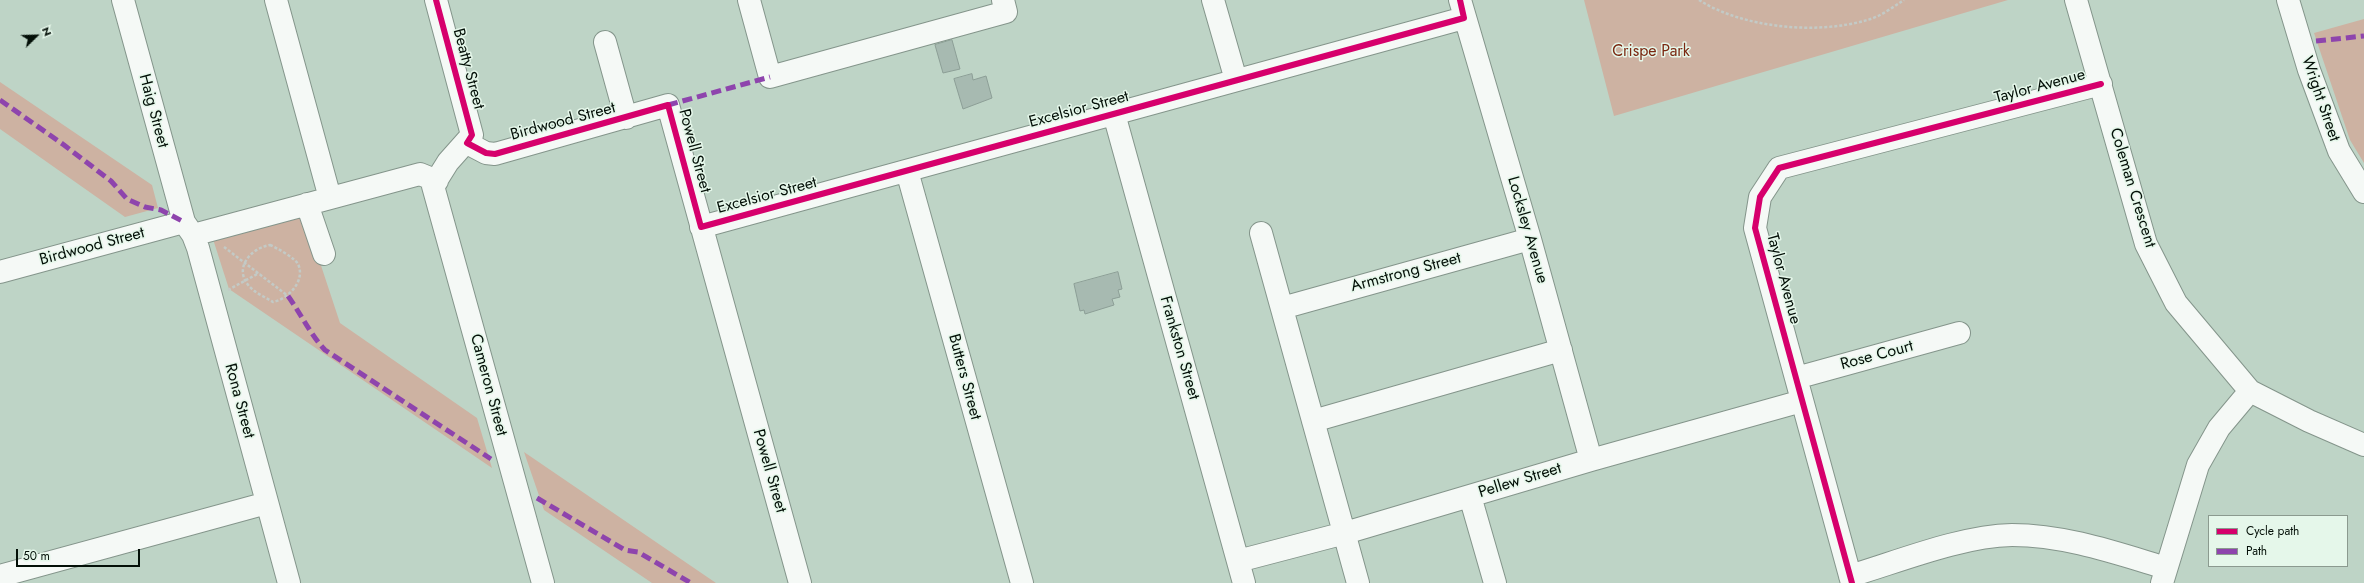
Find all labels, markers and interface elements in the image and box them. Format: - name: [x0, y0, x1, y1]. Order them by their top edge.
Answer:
- north arrow: [16, 16, 56, 56]
- text: N: [38, 24, 56, 38]
- street label: Beatty Street: [448, 27, 488, 111]
- park label: Crispe Park: [1612, 42, 1690, 62]
- street label: Wright Street: [2296, 54, 2344, 144]
- street label: Taylor Avenue: [1993, 66, 2087, 108]
- street label: Haig Street: [134, 72, 172, 150]
- street label: Excelsior Street: [1027, 87, 1131, 133]
- street label: Birdwood Street: [508, 99, 618, 145]
- street label: Powell Street: [674, 107, 714, 195]
- street label: Coleman Crescent: [2105, 126, 2159, 250]
- street label: Excelsior Street: [715, 173, 819, 219]
- street label: Locksley Avenue: [1503, 174, 1551, 286]
- street label: Birdwood Street: [37, 224, 147, 270]
- street label: Taylor Avenue: [1762, 232, 1804, 326]
- street label: Armstrong Street: [1349, 249, 1463, 297]
- street label: Frankston Street: [1155, 294, 1203, 402]
- street label: Cameron Street: [465, 332, 511, 438]
- street label: Butters Street: [943, 332, 985, 422]
- street label: Rose Court: [1838, 337, 1916, 375]
- street label: Rona Street: [220, 361, 258, 441]
- street label: Powell Street: [748, 427, 790, 515]
- street label: Pellew Street: [1476, 459, 1564, 503]
- legend: [2208, 515, 2348, 567]
- text: Cycle path: [2246, 522, 2299, 540]
- scale bar: [18, 541, 142, 567]
- text: Path: [2246, 542, 2267, 560]
- text: 50 m: [23, 547, 50, 565]

